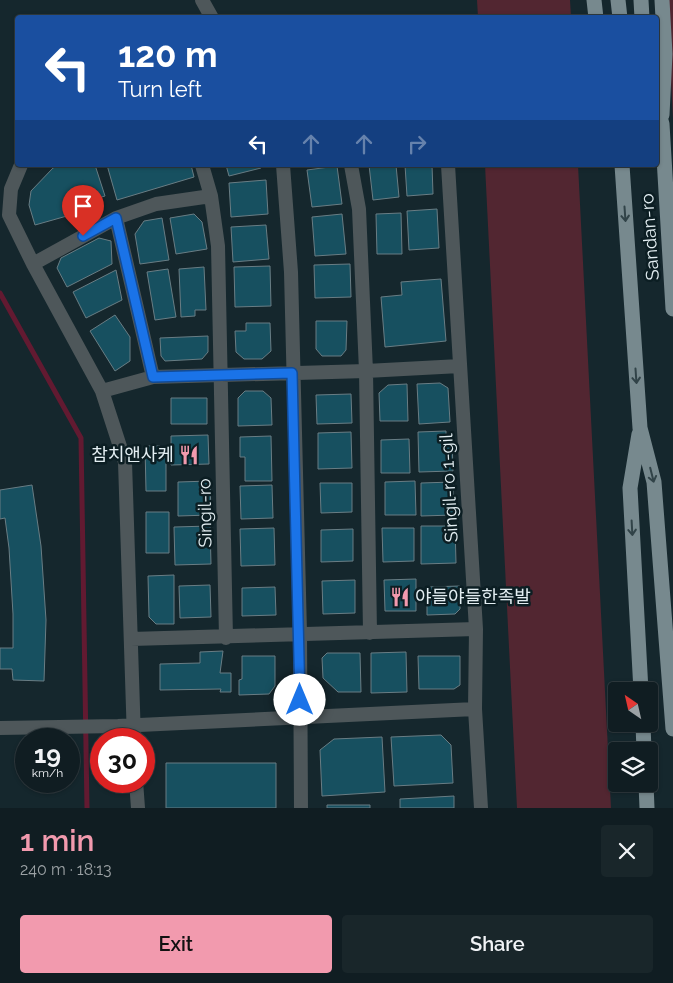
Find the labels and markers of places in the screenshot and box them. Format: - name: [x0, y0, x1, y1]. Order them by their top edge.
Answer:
- pin: [62, 185, 104, 236]
- place label: 참치앤사케: [91, 444, 174, 465]
- restaurant icon: 참치앤사케: [178, 444, 200, 466]
- restaurant icon: 야들야들한족발: [389, 586, 411, 608]
- place label: 야들야들한족발: [415, 586, 531, 607]

